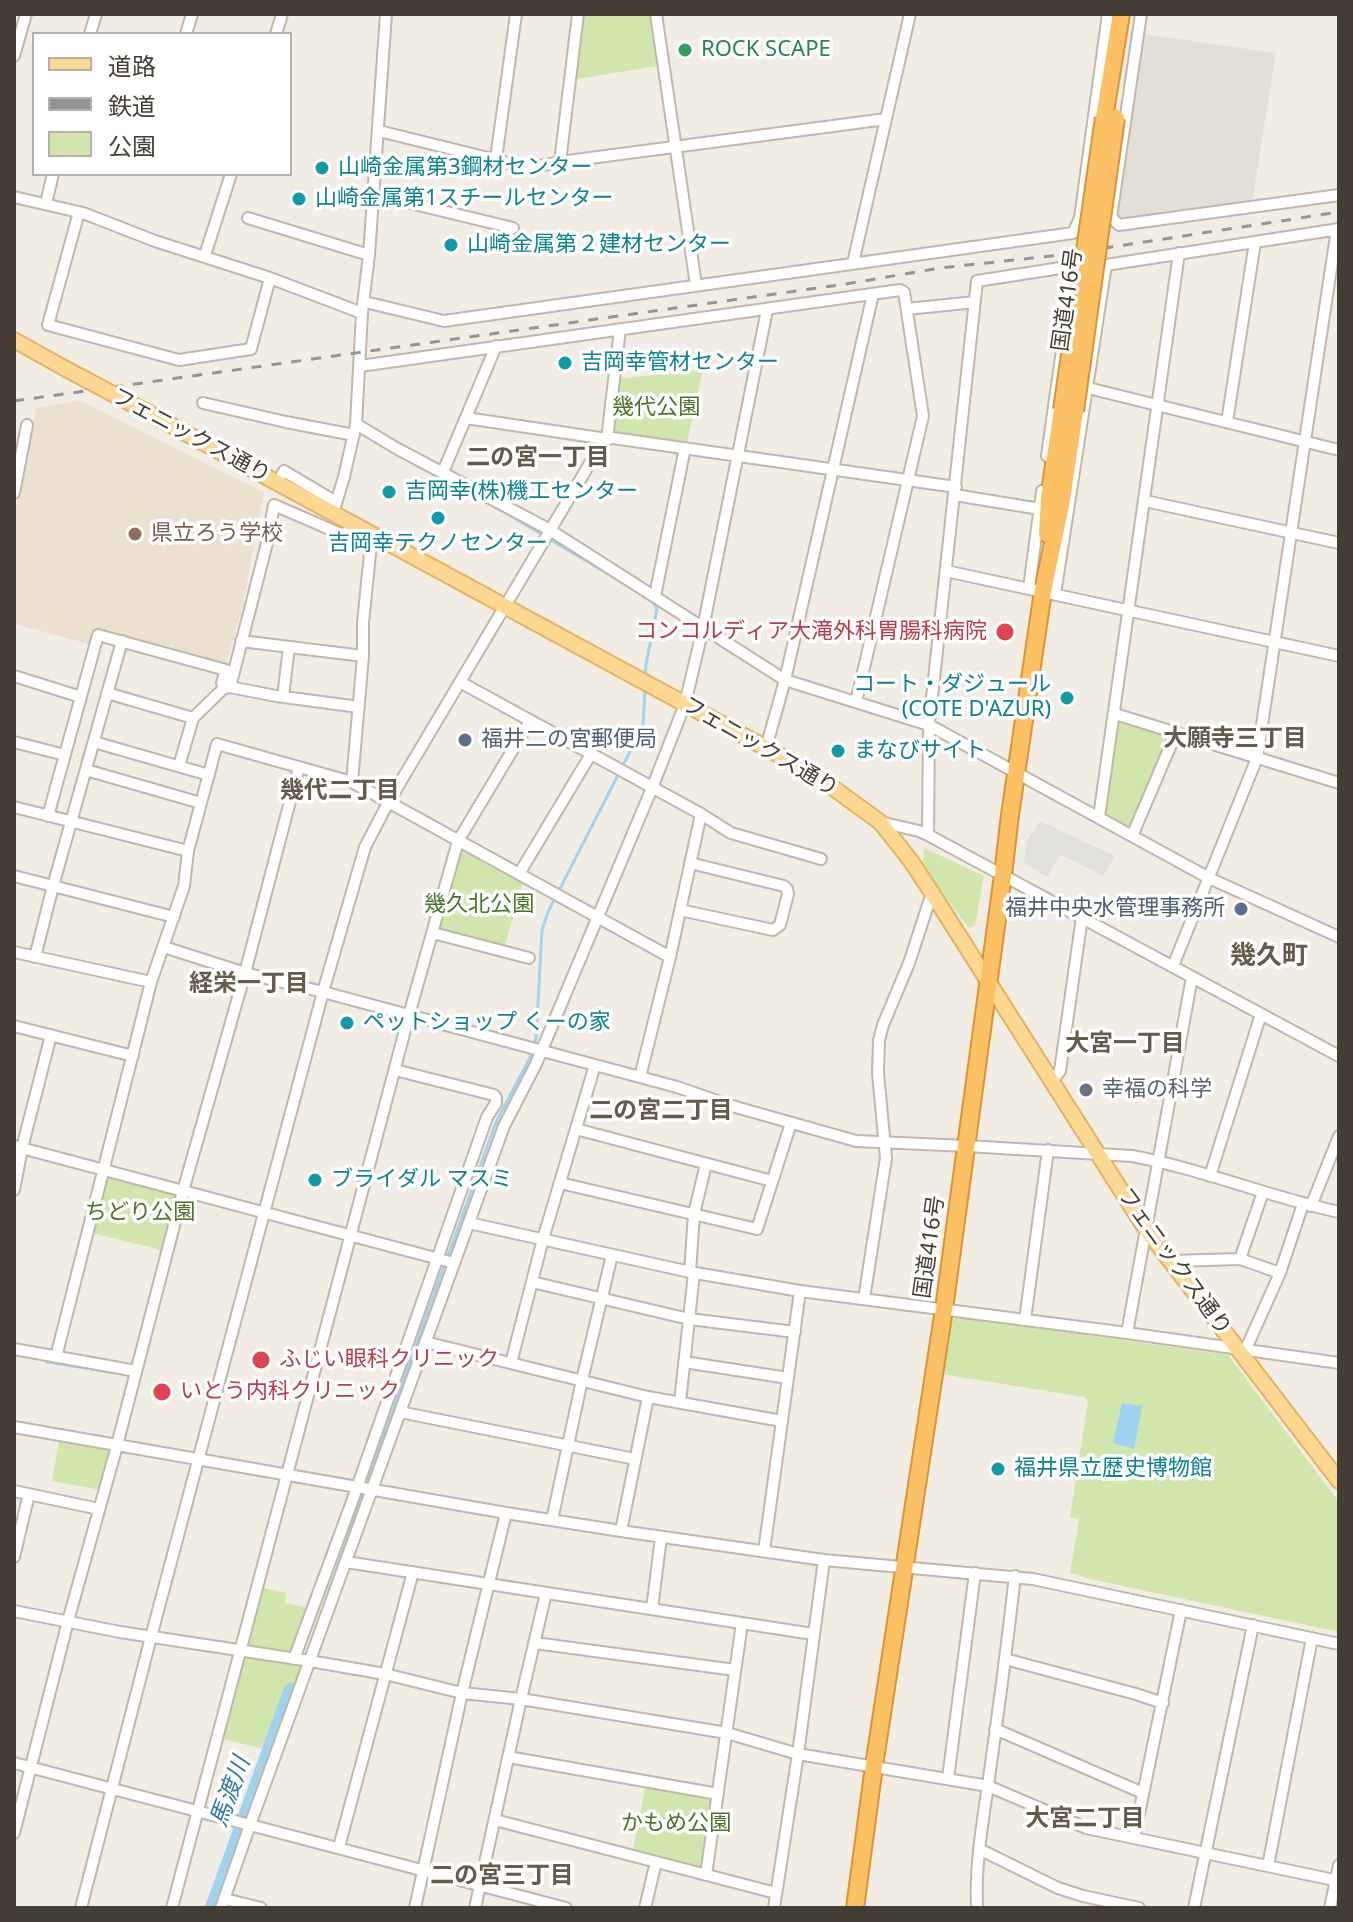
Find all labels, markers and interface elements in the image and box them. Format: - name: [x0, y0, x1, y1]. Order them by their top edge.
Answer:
- legend: [32, 32, 292, 176]
- place label: ROCK SCAPE: [701, 37, 831, 63]
- marker: ROCK SCAPE: [676, 41, 694, 59]
- text: 道路: [108, 49, 156, 82]
- text: 鉄道: [108, 89, 156, 122]
- text: 公園: [108, 129, 156, 162]
- place label: 山崎金属第3鋼材センター: [338, 155, 593, 181]
- marker: 山崎金属第3鋼材センター: [313, 159, 331, 177]
- place label: 山崎金属第1スチールセンター: [315, 186, 614, 212]
- marker: 山崎金属第1スチールセンター: [290, 190, 308, 208]
- place label: 山崎金属第２建材センター: [467, 232, 731, 258]
- marker: 山崎金属第２建材センター: [442, 236, 460, 254]
- street label: 国道416号: [1048, 247, 1088, 353]
- place label: 吉岡幸管材センター: [581, 350, 779, 376]
- marker: 吉岡幸管材センター: [556, 354, 574, 372]
- street label: フェニックス通り: [107, 383, 275, 489]
- park label: 幾代公園: [612, 395, 700, 421]
- district label: 二の宮一丁目: [466, 444, 610, 472]
- place label: 吉岡幸(株)機工センター: [405, 479, 638, 505]
- marker: 吉岡幸(株)機工センター: [380, 483, 398, 501]
- marker: 吉岡幸テクノセンター: [429, 509, 447, 527]
- place label: 県立ろう学校: [151, 521, 283, 547]
- marker: 県立ろう学校: [126, 525, 144, 543]
- place label: 吉岡幸テクノセンター: [328, 531, 548, 557]
- place label: コンコルディア大滝外科胃腸科病院: [635, 619, 987, 645]
- marker: コンコルディア大滝外科胃腸科病院: [994, 621, 1016, 643]
- place label: コート・ダジュール (COTE D'AZUR): [853, 672, 1051, 724]
- marker: コート・ダジュール (COTE D'AZUR): [1058, 689, 1076, 707]
- street label: フェニックス通り: [677, 692, 843, 802]
- district label: 大願寺三丁目: [1163, 725, 1307, 753]
- place label: 福井二の宮郵便局: [481, 727, 657, 753]
- marker: 福井二の宮郵便局: [456, 731, 474, 749]
- place label: まなびサイト: [854, 738, 986, 764]
- marker: まなびサイト: [829, 742, 847, 760]
- district label: 幾代二丁目: [280, 777, 400, 805]
- park label: 幾久北公園: [424, 892, 534, 918]
- place label: 福井中央水管理事務所: [1005, 896, 1225, 922]
- marker: 福井中央水管理事務所: [1232, 900, 1250, 918]
- district label: 幾久町: [1230, 941, 1308, 973]
- district label: 経栄一丁目: [189, 970, 309, 998]
- place label: ペットショップ くーの家: [363, 1010, 611, 1036]
- marker: ペットショップ くーの家: [338, 1014, 356, 1032]
- district label: 大宮一丁目: [1065, 1030, 1185, 1058]
- place label: 幸福の科学: [1102, 1077, 1212, 1103]
- marker: 幸福の科学: [1077, 1081, 1095, 1099]
- district label: 二の宮二丁目: [589, 1097, 733, 1125]
- place label: ブライダル マスミ: [331, 1167, 513, 1193]
- marker: ブライダル マスミ: [306, 1171, 324, 1189]
- street label: フェニックス通り: [1112, 1183, 1236, 1341]
- street label: 国道416号: [910, 1194, 950, 1300]
- park label: ちどり公園: [85, 1200, 195, 1226]
- place label: ふじい眼科クリニック: [279, 1347, 499, 1373]
- marker: ふじい眼科クリニック: [250, 1349, 272, 1371]
- place label: いとう内科クリニック: [180, 1379, 400, 1405]
- marker: いとう内科クリニック: [151, 1381, 173, 1403]
- place label: 福井県立歴史博物館: [1014, 1456, 1212, 1482]
- marker: 福井県立歴史博物館: [989, 1460, 1007, 1478]
- water label: 馬渡川: [205, 1753, 257, 1831]
- district label: 大宮二丁目: [1025, 1805, 1145, 1833]
- park label: かもめ公園: [621, 1811, 731, 1837]
- district label: 二の宮三丁目: [430, 1862, 574, 1890]

